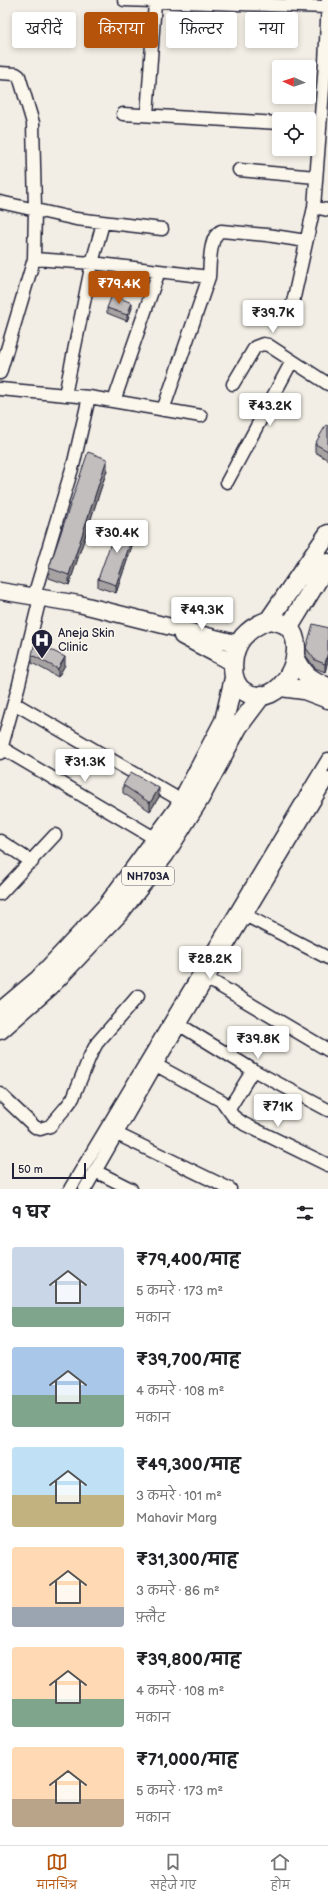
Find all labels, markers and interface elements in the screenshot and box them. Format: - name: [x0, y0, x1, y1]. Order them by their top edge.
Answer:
- chip: खरीदें: [12, 12, 76, 48]
- chip: किराया: [84, 12, 158, 48]
- chip: फ़िल्टर: [166, 12, 237, 48]
- chip: नया: [245, 12, 298, 48]
- north arrow: [272, 60, 316, 104]
- map controls: [272, 60, 316, 156]
- button: locate: [272, 112, 316, 156]
- pin: ₹79.4K: [86, 271, 152, 305]
- text: ₹79.4K: [97, 276, 141, 292]
- pin: ₹39.7K: [240, 300, 306, 334]
- text: ₹39.7K: [251, 305, 295, 321]
- pin: ₹43.2K: [237, 393, 303, 427]
- text: ₹43.2K: [248, 398, 292, 414]
- pin: ₹30.4K: [84, 520, 150, 554]
- text: ₹30.4K: [95, 525, 139, 541]
- pin: ₹49.3K: [169, 597, 235, 631]
- text: ₹49.3K: [180, 602, 224, 618]
- place label: Aneja Skin Clinic: [58, 626, 115, 655]
- hospital icon: Aneja Skin Clinic: [29, 627, 55, 660]
- pin: ₹31.3K: [52, 749, 118, 783]
- text: ₹31.3K: [64, 754, 106, 770]
- road number: NH703A: [122, 867, 174, 885]
- pin: ₹28.2K: [177, 946, 243, 980]
- text: ₹28.2K: [188, 951, 232, 967]
- pin: ₹39.8K: [225, 1026, 291, 1060]
- text: ₹39.8K: [236, 1031, 280, 1047]
- pin: ₹71K: [254, 1094, 302, 1128]
- text: ₹71K: [263, 1099, 293, 1115]
- scale bar: [12, 1161, 86, 1180]
- text: 50 m: [18, 1163, 43, 1176]
- icon: filters: [294, 1202, 316, 1224]
- text: 9 घर: [12, 1203, 49, 1223]
- text: ₹79,400/माह: [136, 1250, 240, 1270]
- icon: home: [44, 1263, 92, 1311]
- text: 5 कमरे · 173 m²: [136, 1283, 223, 1299]
- text: मकान: [136, 1310, 170, 1326]
- text: ₹39,700/माह: [136, 1350, 240, 1370]
- icon: home: [44, 1363, 92, 1411]
- text: 4 कमरे · 108 m²: [136, 1383, 224, 1399]
- text: मकान: [136, 1410, 170, 1426]
- text: ₹49,300/माह: [136, 1455, 241, 1475]
- icon: home: [44, 1463, 92, 1511]
- text: 3 कमरे · 101 m²: [136, 1488, 222, 1504]
- text: Mahavir Marg: [136, 1510, 217, 1526]
- text: ₹31,300/माह: [136, 1550, 238, 1570]
- icon: home: [44, 1563, 92, 1611]
- text: 3 कमरे · 86 m²: [136, 1583, 220, 1599]
- text: फ़्लैट: [136, 1610, 166, 1626]
- text: ₹39,800/माह: [136, 1650, 241, 1670]
- icon: home: [44, 1663, 92, 1711]
- text: 4 कमरे · 108 m²: [136, 1683, 224, 1699]
- text: मकान: [136, 1710, 170, 1726]
- text: ₹71,000/माह: [136, 1750, 238, 1770]
- icon: home: [44, 1763, 92, 1811]
- text: 5 कमरे · 173 m²: [136, 1783, 223, 1799]
- text: मकान: [136, 1810, 170, 1826]
- tab: मानचित्र: [37, 1851, 77, 1897]
- tab: सहेजे गए: [150, 1851, 196, 1897]
- tab: होम: [269, 1851, 291, 1897]

